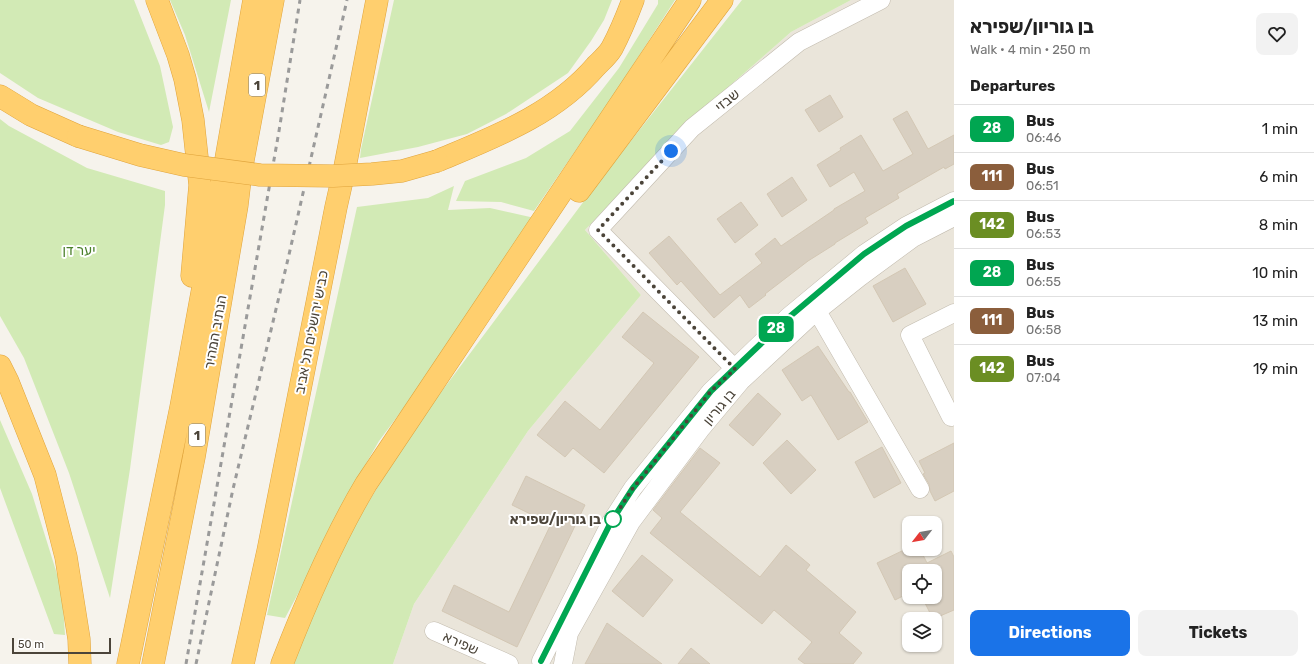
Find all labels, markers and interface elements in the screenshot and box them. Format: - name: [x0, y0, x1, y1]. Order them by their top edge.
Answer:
- button: heart: [1256, 13, 1298, 55]
- text: בן גוריון/שפירא: [970, 15, 1094, 38]
- text: Walk · 4 min · 250 m: [970, 42, 1091, 57]
- road number: 1: [249, 74, 265, 96]
- text: Departures: [970, 77, 1055, 95]
- street label: שבזי: [712, 85, 743, 115]
- text: Bus: [1026, 112, 1054, 130]
- text: 28: [983, 120, 1001, 137]
- text: 1 min: [1262, 120, 1298, 138]
- text: 06:46: [1026, 130, 1061, 145]
- your location: [661, 141, 681, 161]
- text: Bus: [1026, 160, 1054, 178]
- text: 111: [982, 168, 1002, 185]
- text: 6 min: [1259, 168, 1298, 186]
- text: 06:51: [1026, 178, 1059, 193]
- text: Bus: [1026, 208, 1054, 226]
- text: 142: [979, 216, 1005, 233]
- text: 8 min: [1259, 216, 1298, 234]
- text: 06:53: [1026, 226, 1061, 241]
- park label: יער דן: [63, 242, 96, 259]
- text: Bus: [1026, 256, 1054, 274]
- text: 28: [983, 264, 1001, 281]
- text: 10 min: [1252, 264, 1298, 282]
- street label: כביש ירושלים תל אביב: [291, 269, 332, 395]
- text: 06:55: [1026, 274, 1061, 289]
- street label: הנתיב המהיר: [201, 294, 230, 370]
- text: Bus: [1026, 304, 1054, 322]
- text: 111: [982, 312, 1002, 329]
- text: 13 min: [1253, 312, 1298, 330]
- line badge: 28: [758, 316, 794, 342]
- text: 28: [767, 320, 785, 337]
- text: 06:58: [1026, 322, 1061, 337]
- text: Bus: [1026, 352, 1054, 370]
- text: 142: [979, 360, 1005, 377]
- text: 19 min: [1253, 360, 1298, 378]
- text: 07:04: [1026, 370, 1061, 385]
- street label: בן גוריון: [699, 386, 740, 429]
- road number: 1: [189, 424, 205, 446]
- marker: בן גוריון/שפירא: [604, 510, 622, 528]
- place label: בן גוריון/שפירא: [510, 511, 601, 528]
- north arrow: [902, 516, 942, 556]
- map controls: [902, 516, 942, 652]
- button: locate: [902, 564, 942, 604]
- button: Directions: [970, 610, 1130, 656]
- button: Tickets: [1138, 610, 1298, 656]
- button: layers: [902, 612, 942, 652]
- street label: שפירא: [440, 628, 481, 659]
- scale bar: [12, 636, 111, 655]
- text: 50 m: [18, 638, 44, 651]

